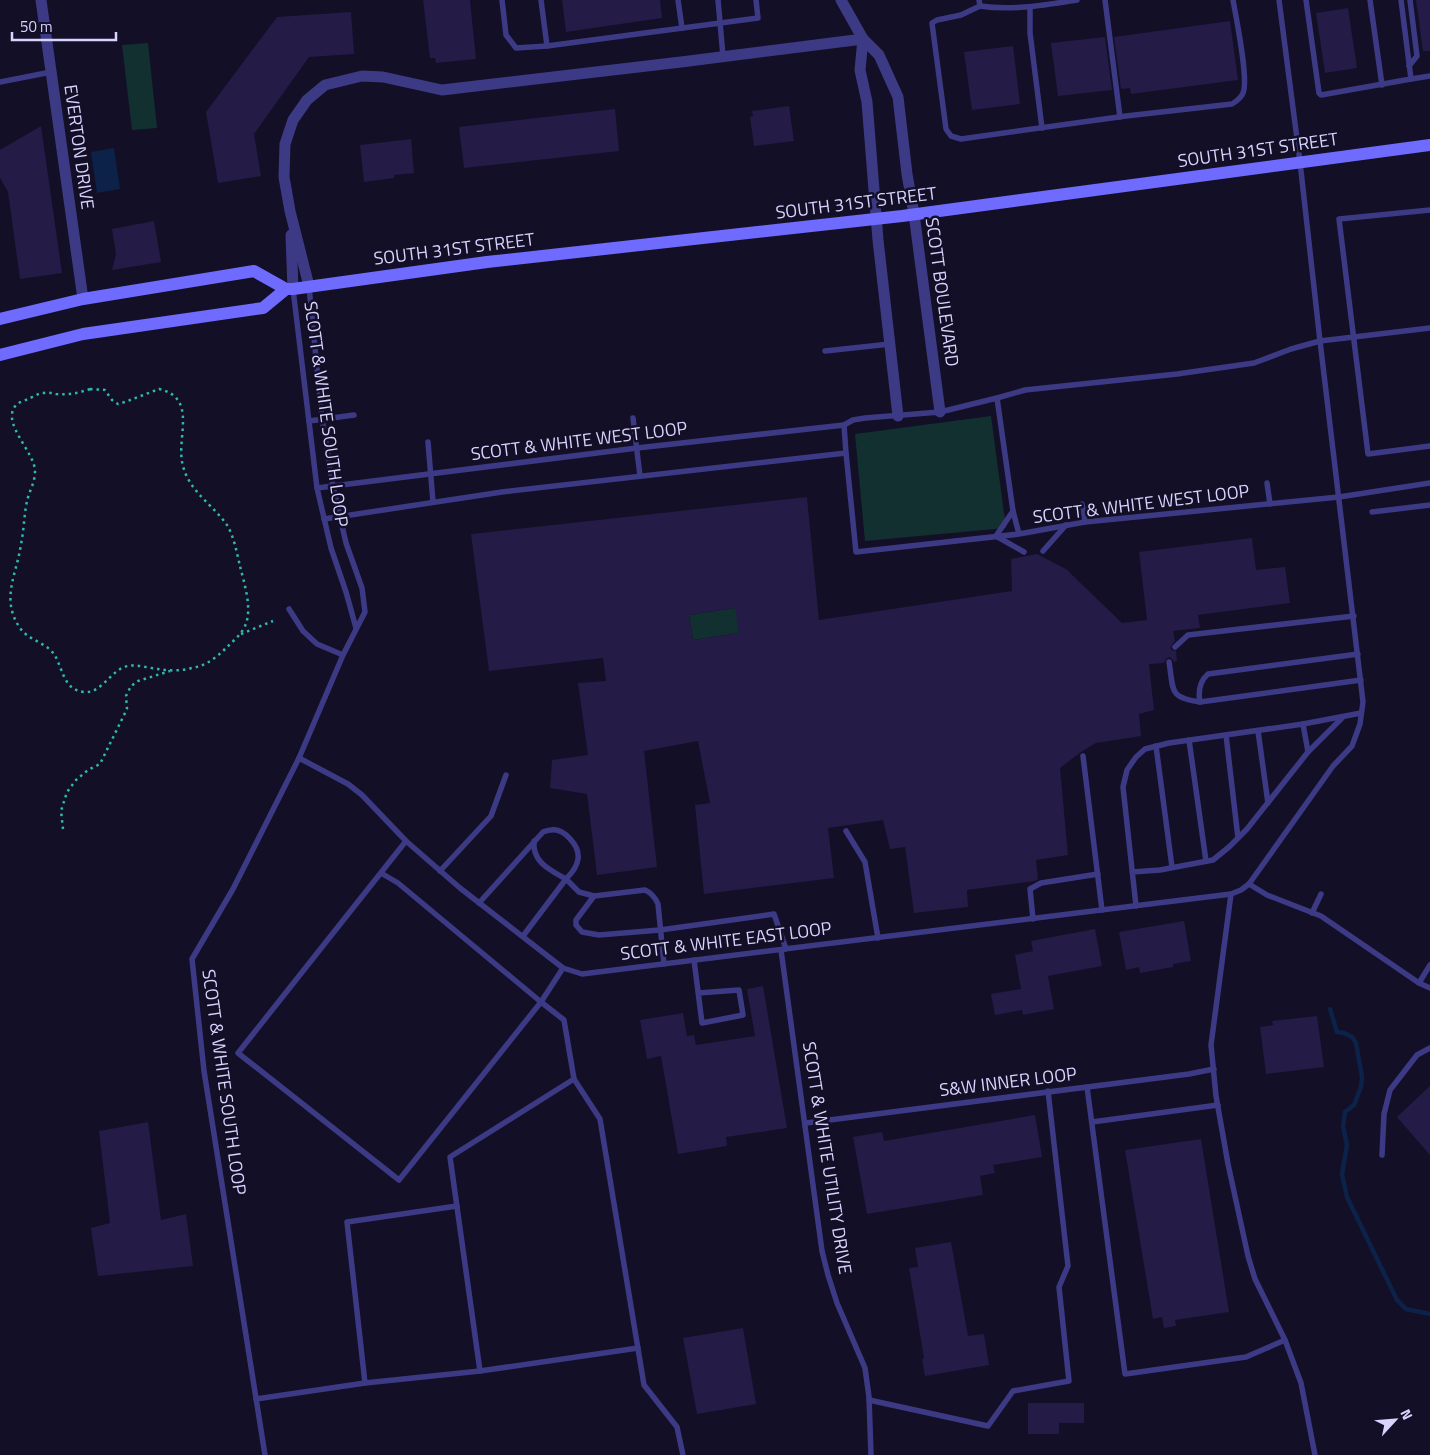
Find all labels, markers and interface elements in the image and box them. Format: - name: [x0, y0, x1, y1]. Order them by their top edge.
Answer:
- scale bar: [12, 10, 116, 42]
- text: 50 m: [20, 15, 53, 38]
- street label: EVERTON DRIVE: [57, 83, 102, 211]
- street label: SOUTH 31ST STREET: [1176, 125, 1340, 174]
- street label: SOUTH 31ST STREET: [774, 179, 938, 226]
- street label: SCOTT BOULEVARD: [919, 216, 966, 368]
- street label: SOUTH 31ST STREET: [372, 225, 536, 272]
- street label: SCOTT & WHITE SOUTH LOOP: [297, 299, 356, 529]
- street label: SCOTT & WHITE WEST LOOP: [469, 414, 689, 467]
- street label: SCOTT & WHITE WEST LOOP: [1031, 477, 1251, 530]
- street label: SCOTT & WHITE EAST LOOP: [619, 914, 833, 967]
- street label: SCOTT & WHITE SOUTH LOOP: [195, 967, 254, 1197]
- street label: SCOTT & WHITE UTILITY DRIVE: [796, 1040, 859, 1276]
- street label: S&W INNER LOOP: [938, 1060, 1078, 1103]
- north arrow: [1370, 1395, 1420, 1445]
- text: N: [1396, 1405, 1419, 1423]

